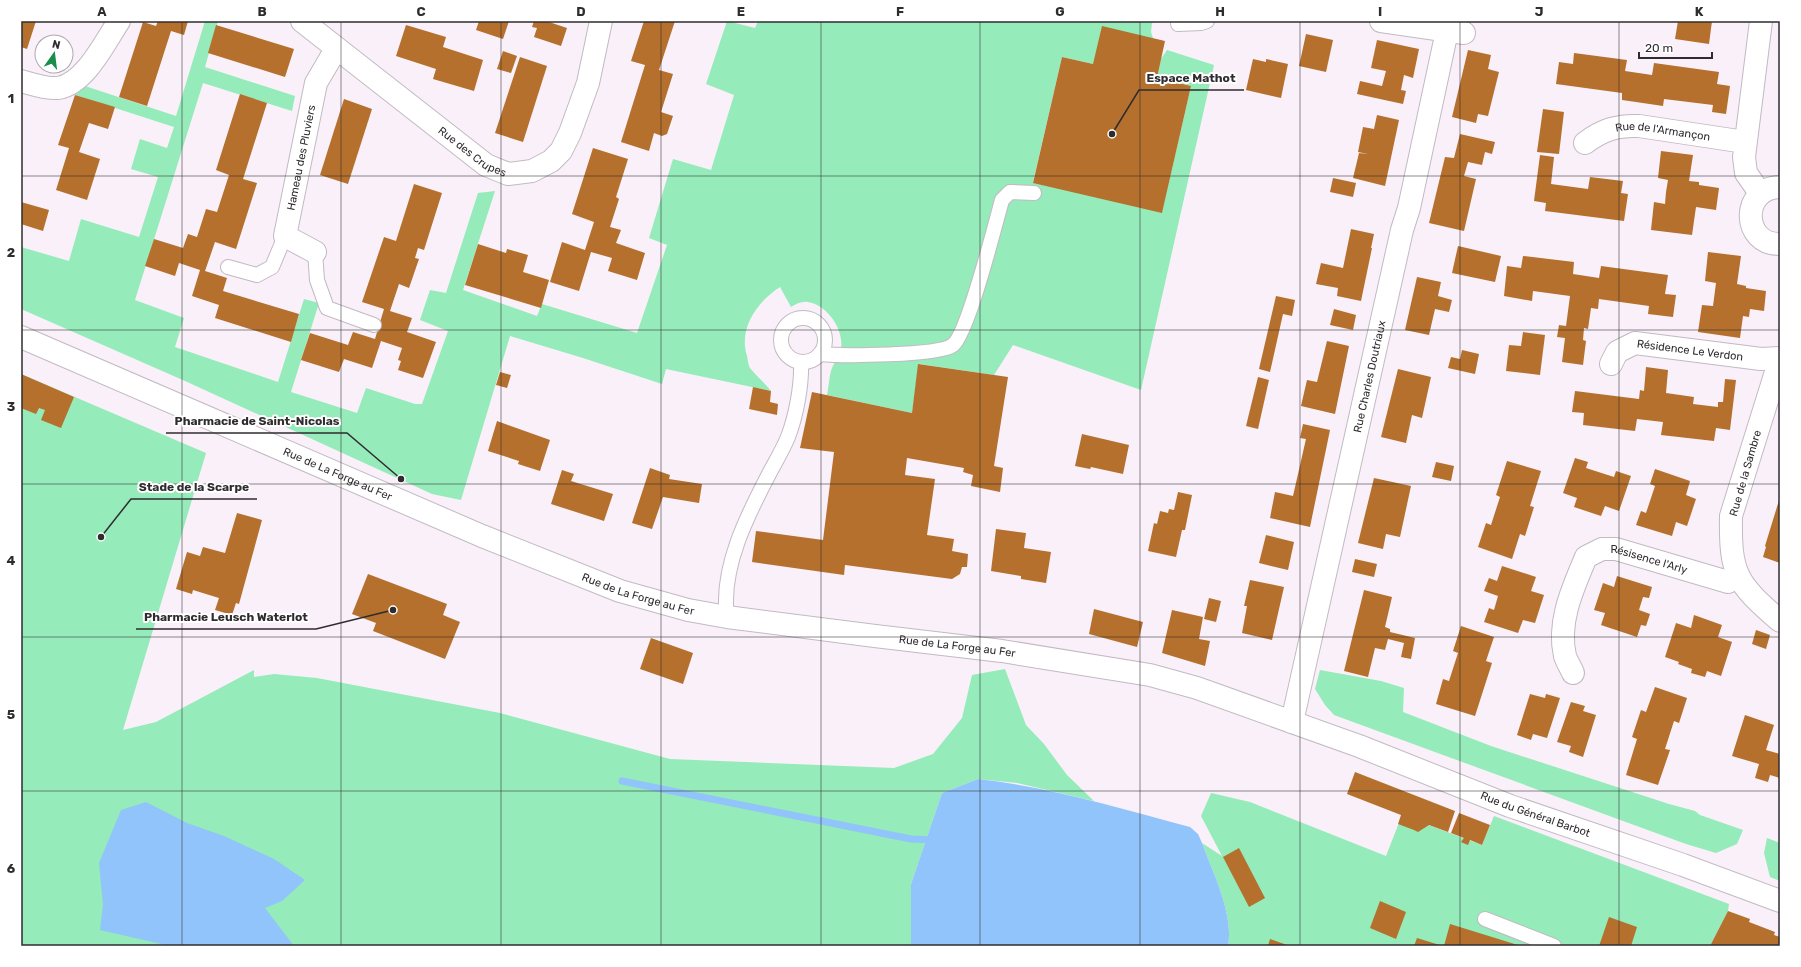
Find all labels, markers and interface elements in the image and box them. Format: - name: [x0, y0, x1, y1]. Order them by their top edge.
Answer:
- text: A: [97, 4, 107, 19]
- text: B: [257, 4, 267, 19]
- text: C: [416, 4, 426, 19]
- text: D: [576, 4, 586, 19]
- text: E: [737, 4, 745, 19]
- text: F: [896, 4, 904, 19]
- text: G: [1055, 4, 1065, 19]
- text: H: [1215, 4, 1225, 19]
- text: I: [1378, 4, 1382, 19]
- text: J: [1535, 4, 1543, 19]
- text: K: [1695, 4, 1704, 19]
- north arrow: [34, 34, 74, 74]
- scale bar: [1639, 34, 1712, 60]
- text: N: [51, 38, 62, 52]
- text: 20 m: [1645, 41, 1673, 55]
- callout: Espace Mathot: [1139, 66, 1244, 90]
- text: Espace Mathot: [1147, 71, 1236, 85]
- text: 1: [8, 91, 14, 106]
- street label: Hameau des Pluviers: [284, 103, 318, 212]
- street label: Rue de l'Armançon: [1614, 120, 1711, 144]
- street label: Rue des Crupes: [435, 124, 509, 180]
- text: 2: [7, 245, 15, 260]
- street label: Rue Charles Doutriaux: [1351, 319, 1389, 434]
- street label: Résidence Le Verdon: [1636, 337, 1744, 364]
- text: 3: [7, 399, 16, 414]
- callout: Pharmacie de Saint-Nicolas: [166, 409, 347, 433]
- text: Pharmacie de Saint-Nicolas: [175, 414, 340, 428]
- street label: Rue de la Sambre: [1727, 429, 1764, 518]
- street label: Rue de La Forge au Fer: [281, 445, 395, 504]
- callout: Stade de la Scarpe: [131, 475, 257, 499]
- text: Stade de la Scarpe: [139, 480, 249, 494]
- street label: Résisence l'Arly: [1610, 543, 1689, 577]
- text: 4: [7, 553, 16, 568]
- street label: Rue de La Forge au Fer: [580, 570, 696, 618]
- callout: Pharmacie Leusch Waterlot: [136, 605, 316, 629]
- text: Pharmacie Leusch Waterlot: [144, 610, 308, 624]
- street label: Rue de La Forge au Fer: [898, 633, 1017, 660]
- text: 5: [7, 707, 15, 722]
- street label: Rue du Général Barbot: [1479, 789, 1593, 840]
- text: 6: [7, 861, 16, 876]

